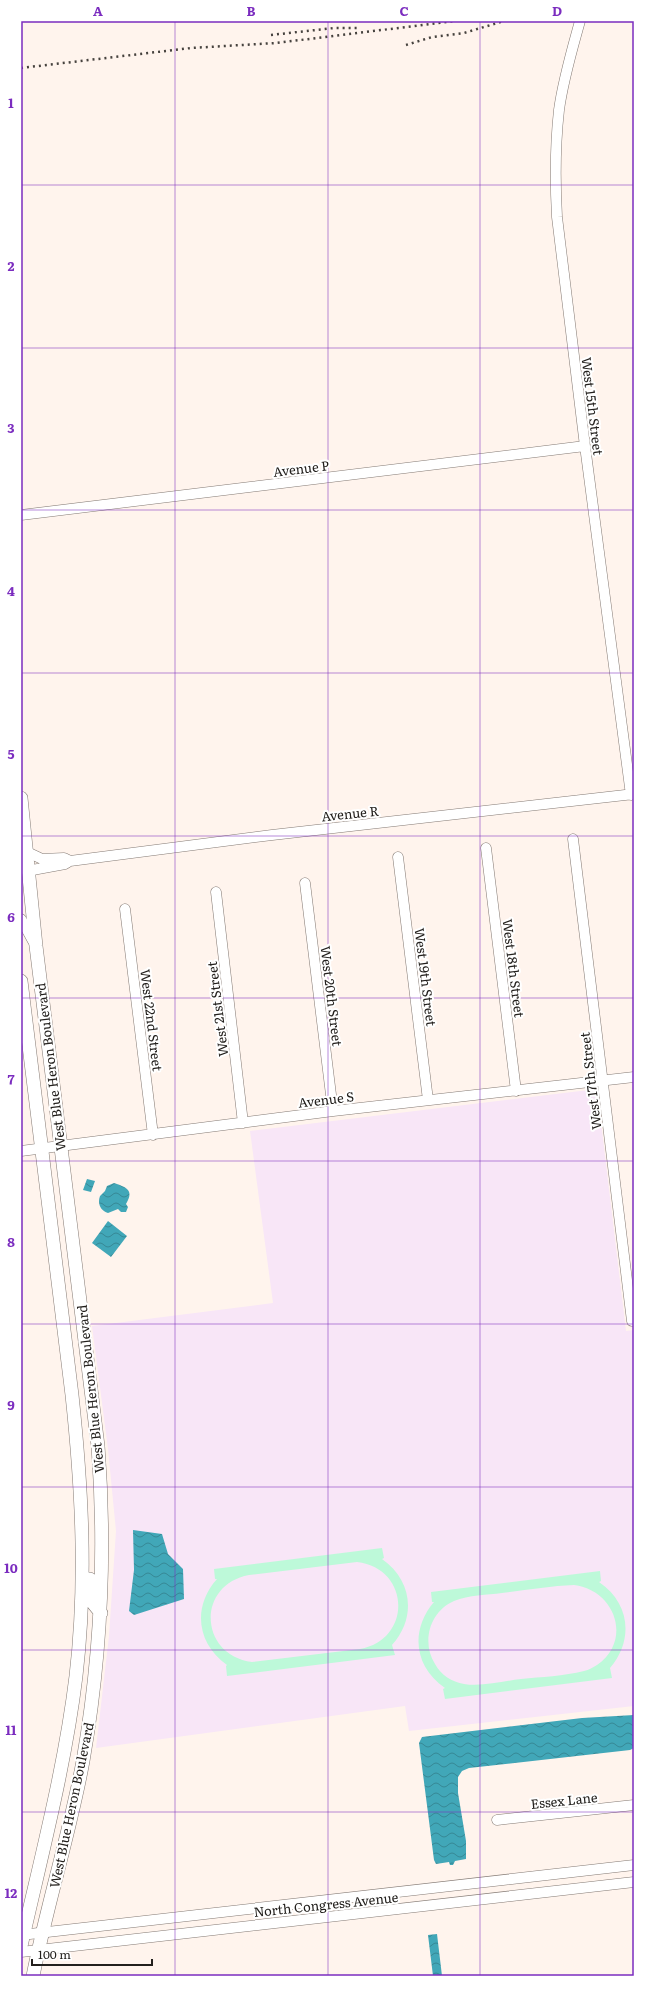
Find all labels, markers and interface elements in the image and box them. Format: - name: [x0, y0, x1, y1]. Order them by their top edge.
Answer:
- text: A: [93, 1, 103, 20]
- text: B: [247, 1, 256, 20]
- text: C: [399, 1, 409, 20]
- text: D: [552, 1, 562, 20]
- text: 1: [8, 93, 14, 112]
- text: 2: [8, 256, 15, 275]
- street label: West 15th Street: [578, 356, 609, 457]
- text: 3: [7, 418, 15, 437]
- street label: Avenue P: [272, 455, 330, 481]
- text: 4: [7, 581, 15, 600]
- text: 5: [7, 744, 15, 763]
- street label: Avenue R: [320, 800, 380, 825]
- text: 6: [7, 907, 15, 926]
- street label: West 18th Street: [499, 918, 530, 1019]
- street label: West 19th Street: [411, 927, 442, 1028]
- street label: West 20th Street: [316, 945, 348, 1048]
- street label: West 21st Street: [202, 960, 232, 1058]
- street label: West 22nd Street: [136, 968, 168, 1073]
- street label: West Blue Heron Boulevard: [30, 982, 70, 1152]
- street label: West 17th Street: [574, 1030, 605, 1131]
- text: 7: [7, 1069, 15, 1088]
- street label: Avenue S: [297, 1086, 355, 1112]
- text: 8: [7, 1232, 15, 1251]
- street label: West Blue Heron Boulevard: [72, 1304, 108, 1474]
- text: 9: [7, 1395, 15, 1414]
- text: 10: [4, 1558, 18, 1577]
- text: 11: [6, 1720, 17, 1739]
- street label: West Blue Heron Boulevard: [44, 1720, 98, 1890]
- street label: Essex Lane: [530, 1787, 599, 1813]
- text: 12: [5, 1883, 17, 1902]
- street label: North Congress Avenue: [253, 1887, 399, 1921]
- scale bar: [32, 1941, 152, 1967]
- text: 100 m: [38, 1945, 71, 1963]

